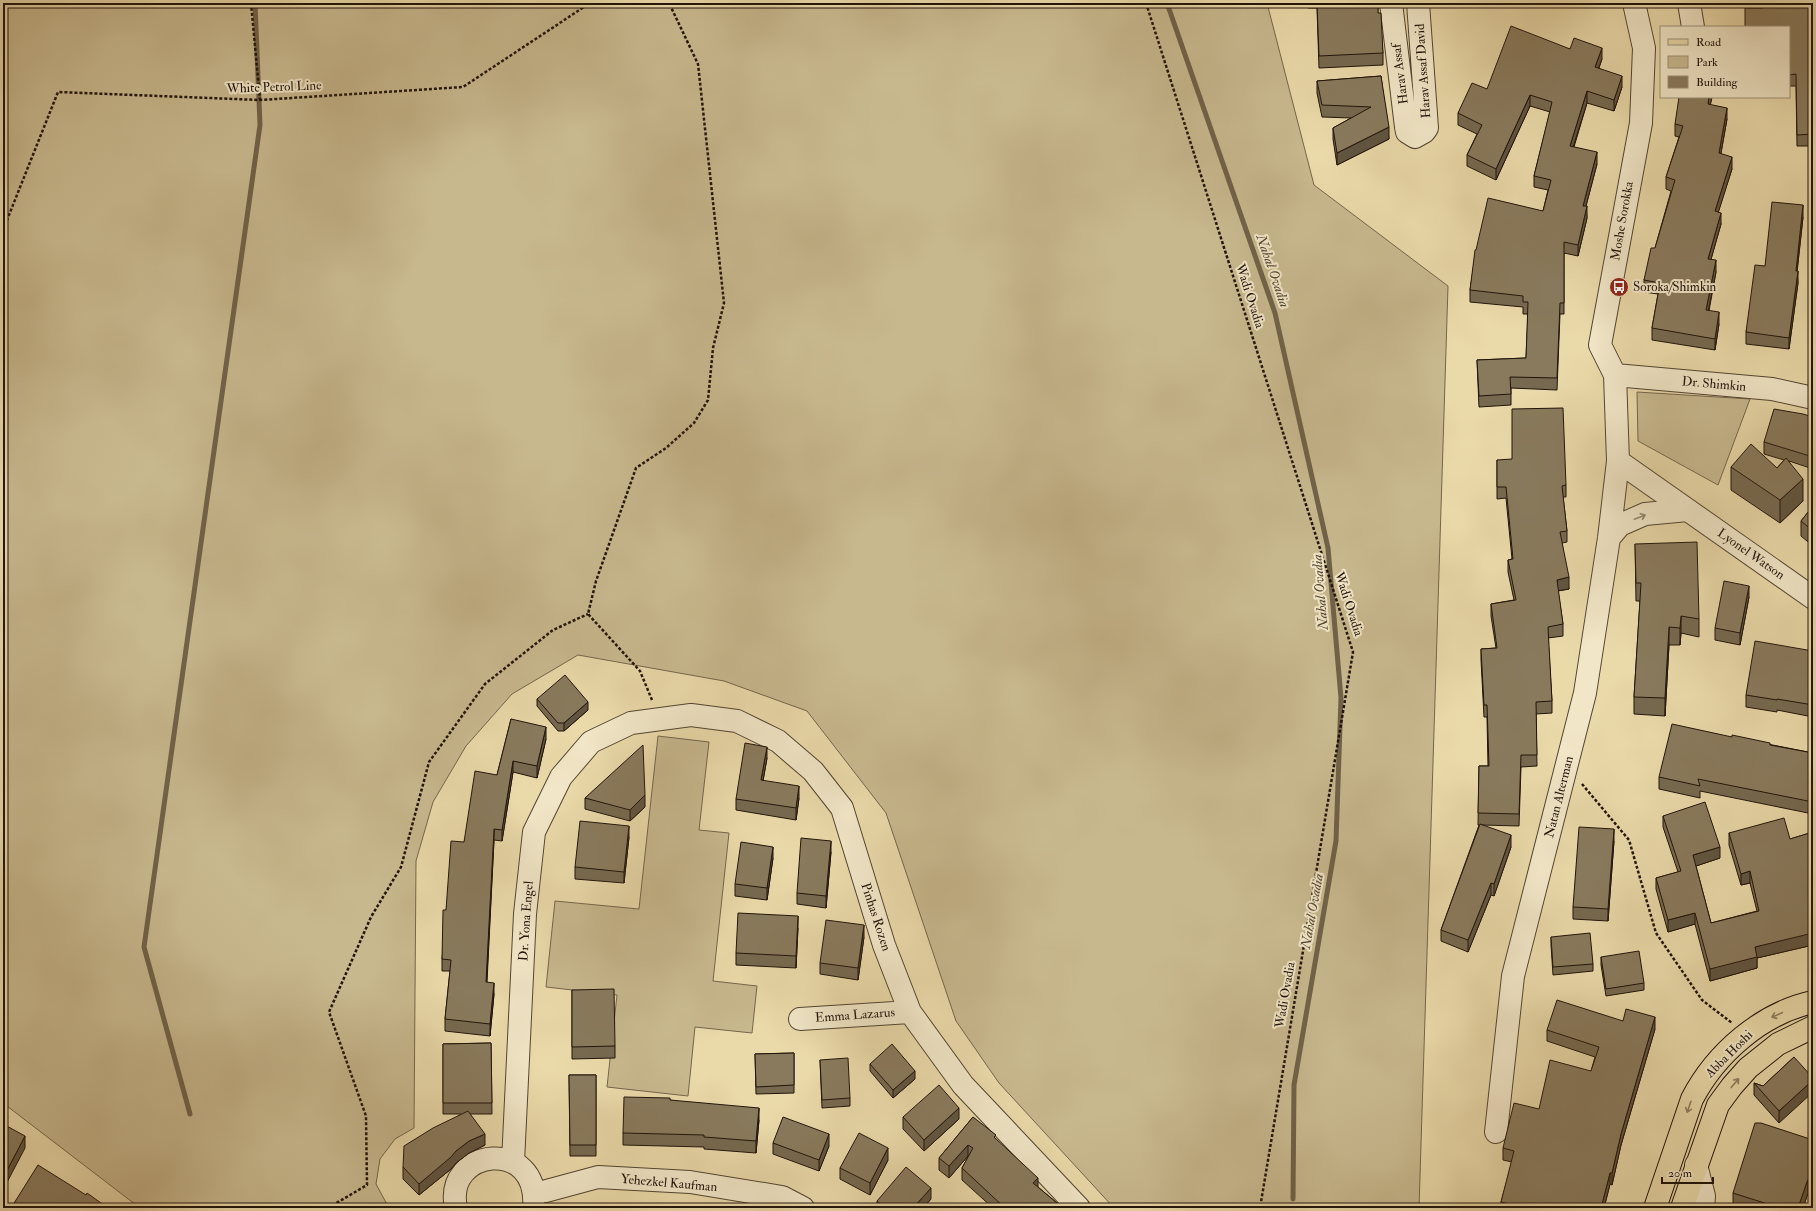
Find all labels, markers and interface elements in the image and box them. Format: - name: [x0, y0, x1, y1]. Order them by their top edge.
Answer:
- street label: Harav Assaf David: [1412, 23, 1434, 119]
- legend: [1660, 26, 1790, 98]
- text: Road: [1696, 35, 1721, 50]
- street label: Harav Assaf: [1388, 41, 1412, 105]
- text: Park: [1696, 55, 1718, 70]
- text: Building: [1696, 75, 1739, 90]
- street label: White Petrol Line: [225, 77, 322, 97]
- street label: Moshe Sorokka: [1607, 180, 1637, 262]
- water label: Nahal Ovadia: [1252, 231, 1294, 310]
- street label: Wadi Ovadia: [1232, 261, 1268, 331]
- bus stop icon: Soroka/Shimkin: [1608, 276, 1630, 298]
- place label: Soroka/Shimkin: [1633, 279, 1717, 295]
- street label: Dr. Shimkin: [1681, 373, 1747, 395]
- one-way arrow: [1634, 512, 1646, 520]
- street label: Lyonel Watson: [1714, 525, 1788, 584]
- water label: Nahal Ovadia: [1308, 553, 1332, 632]
- street label: Wadi Ovadia: [1331, 569, 1367, 639]
- street label: Natan Alterman: [1541, 754, 1577, 840]
- water label: Nahal Ovadia: [1297, 872, 1327, 951]
- street label: Dr. Yona Engel: [515, 880, 537, 962]
- street label: Pinhas Rozen: [857, 881, 895, 953]
- street label: Wadi Ovadia: [1271, 960, 1299, 1030]
- street label: Emma Lazarus: [815, 1004, 896, 1026]
- one-way arrow: [1771, 1012, 1783, 1019]
- street label: Abba Hoshi: [1701, 1027, 1756, 1082]
- one-way arrow: [1730, 1077, 1739, 1088]
- one-way arrow: [1685, 1101, 1692, 1114]
- scale bar: [1662, 1159, 1713, 1185]
- text: 20 m: [1668, 1166, 1693, 1181]
- street label: Yehezkel Kaufman: [620, 1171, 718, 1195]

